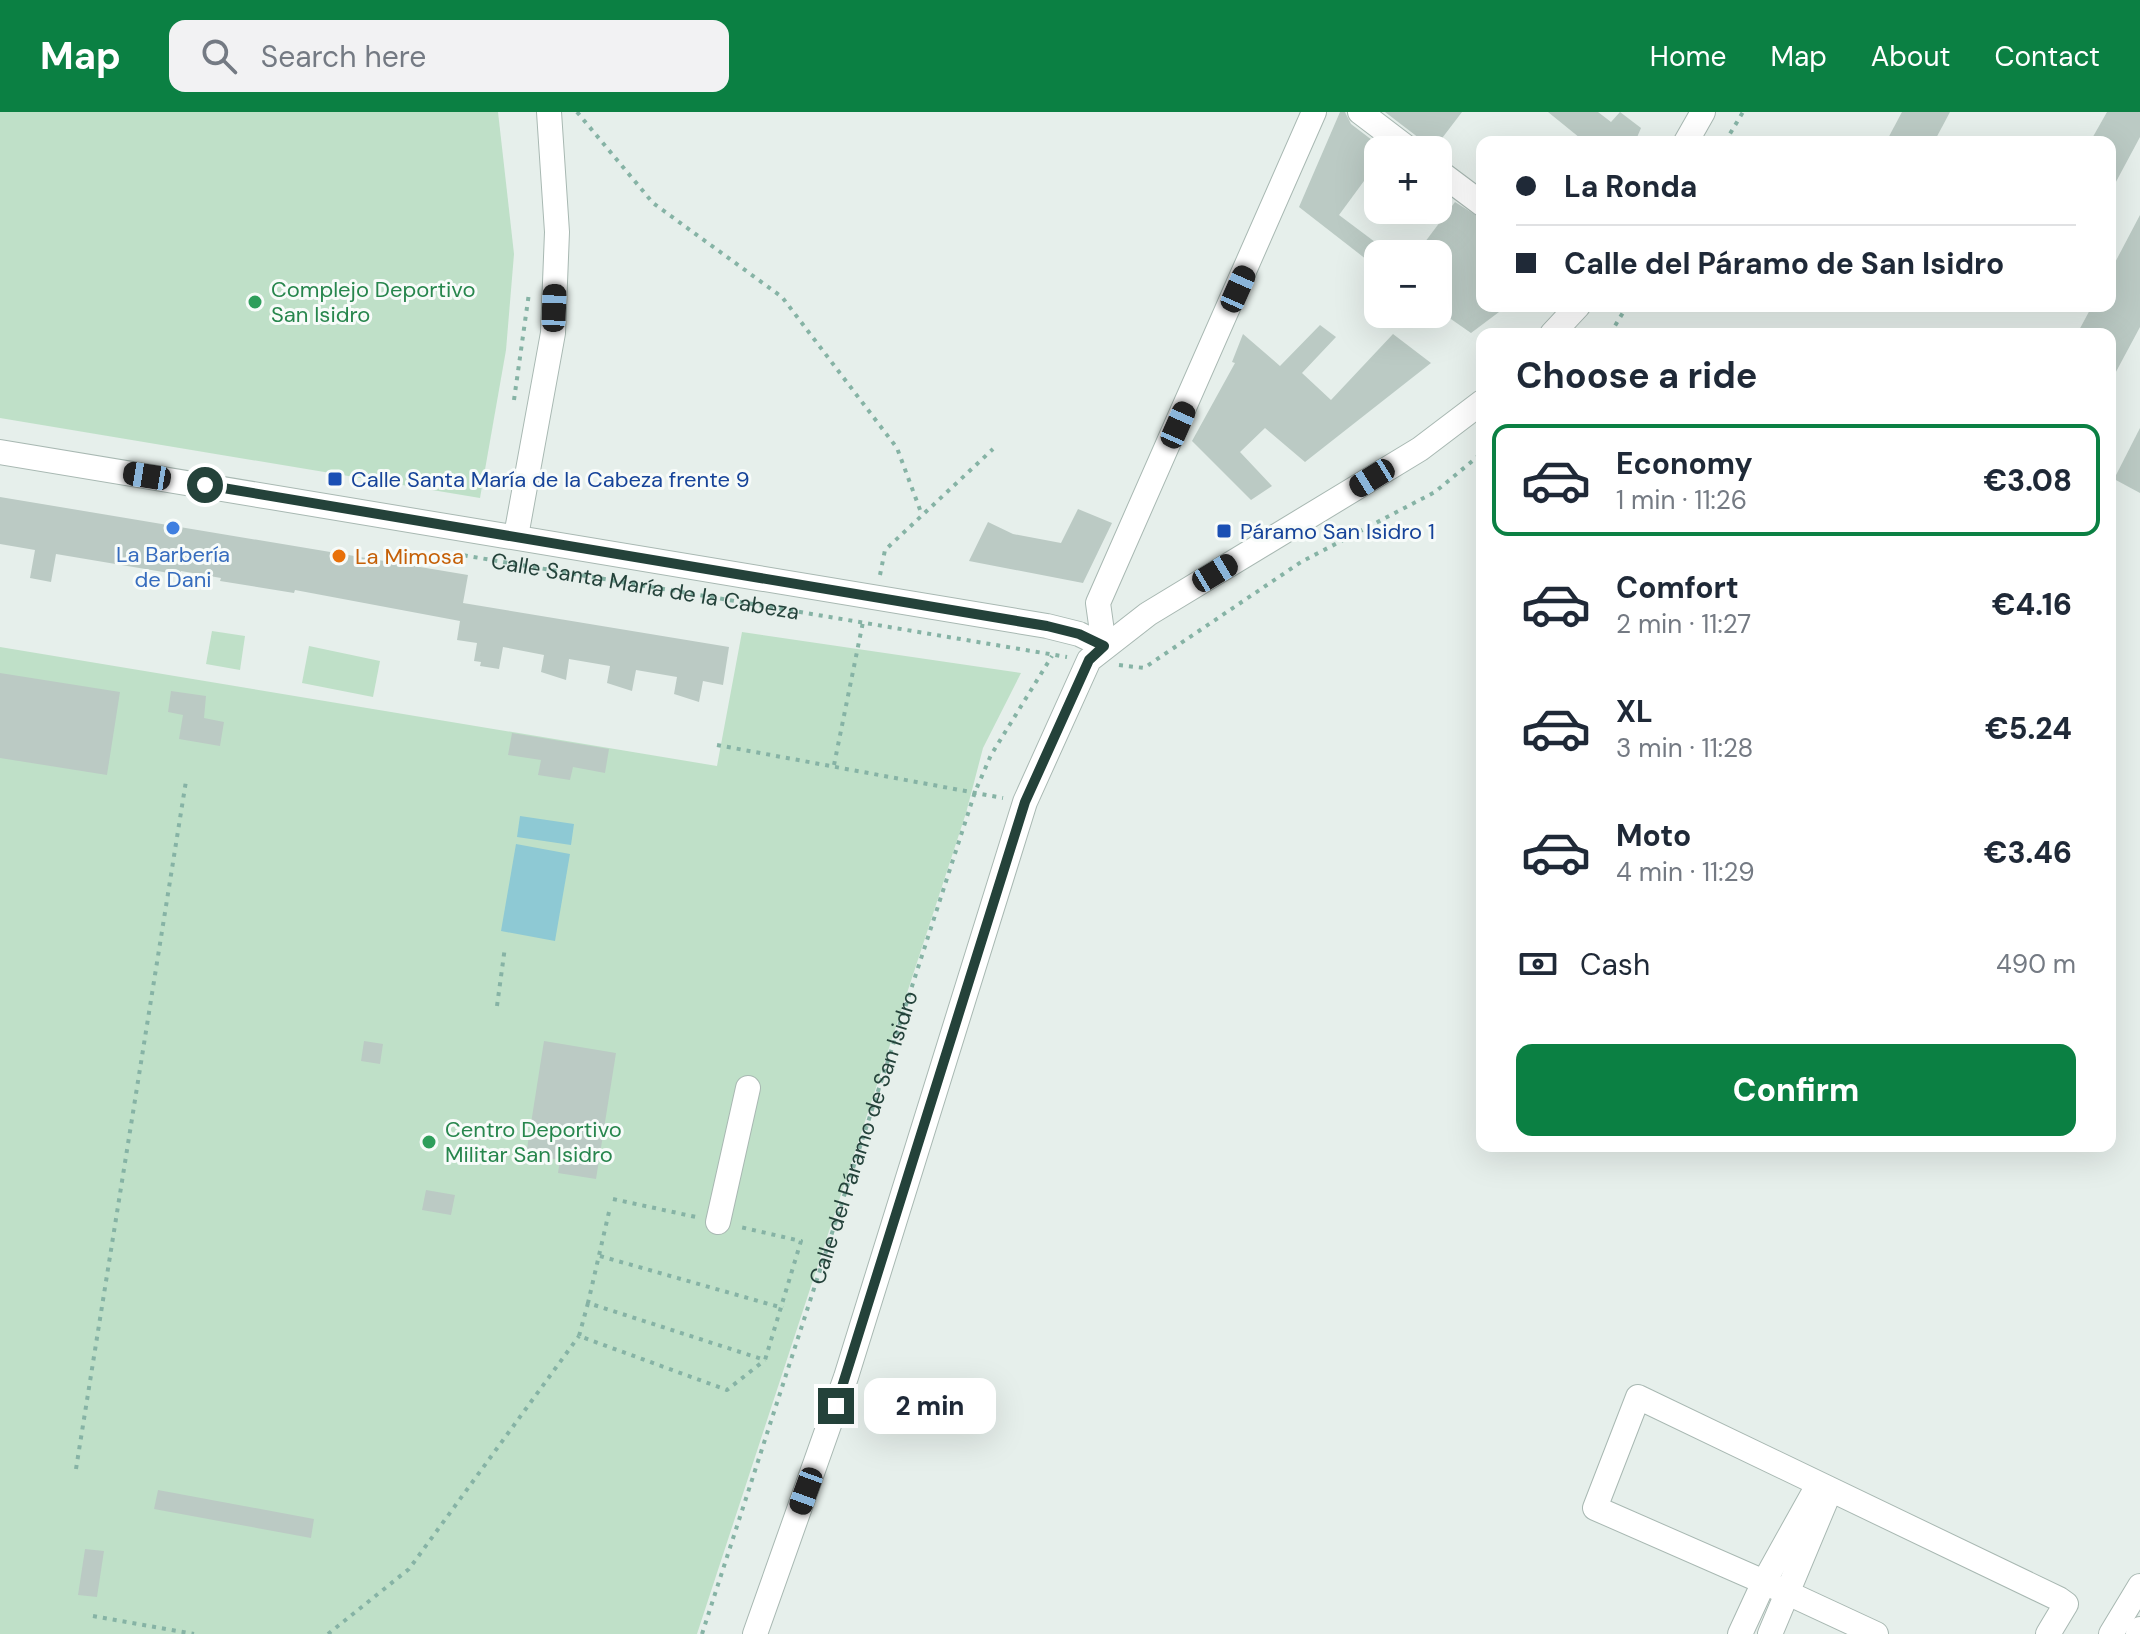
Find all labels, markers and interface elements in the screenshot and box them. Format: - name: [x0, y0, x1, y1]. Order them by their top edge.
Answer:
- search box: [169, 20, 729, 92]
- text: Map: [40, 31, 121, 81]
- icon: search: [197, 34, 241, 78]
- text: Search here: [261, 37, 426, 76]
- text: Home: [1650, 38, 1726, 75]
- text: Map: [1770, 38, 1827, 75]
- text: About: [1871, 38, 1950, 75]
- text: Contact: [1994, 38, 2100, 75]
- map controls: [1364, 136, 1452, 328]
- button: +: [1364, 136, 1452, 224]
- text: La Ronda: [1564, 167, 1697, 206]
- button: −: [1364, 240, 1452, 328]
- text: Calle del Páramo de San Isidro: [1564, 244, 2004, 283]
- car: [1217, 262, 1259, 316]
- place label: Complejo Deportivo San Isidro: [271, 275, 475, 329]
- car: [541, 284, 567, 332]
- marker: Complejo Deportivo San Isidro: [246, 293, 264, 311]
- text: Choose a ride: [1516, 352, 1757, 399]
- car: [1157, 398, 1199, 452]
- icon: car: [1520, 444, 1592, 516]
- text: Economy: [1616, 444, 1753, 483]
- car: [1345, 455, 1399, 501]
- car: [121, 460, 173, 492]
- text: €3.08: [1983, 461, 2072, 500]
- place label: Calle Santa María de la Cabeza frente 9: [351, 465, 750, 494]
- route start: [187, 467, 223, 503]
- marker: Calle Santa María de la Cabeza frente 9: [326, 470, 344, 488]
- text: 1 min · 11:26: [1616, 483, 1747, 517]
- place label: Páramo San Isidro 1: [1240, 517, 1435, 546]
- marker: La Barbería de Dani: [164, 519, 182, 537]
- marker: Páramo San Isidro 1: [1215, 522, 1233, 540]
- place label: La Barbería de Dani: [116, 540, 230, 594]
- place label: La Mimosa: [355, 542, 464, 571]
- street label: Calle Santa María de la Cabeza: [489, 546, 801, 626]
- marker: La Mimosa: [330, 547, 348, 565]
- car: [1188, 550, 1242, 596]
- icon: car: [1520, 568, 1592, 640]
- text: Comfort: [1616, 568, 1739, 607]
- text: €4.16: [1992, 585, 2072, 624]
- text: 2 min · 11:27: [1616, 607, 1751, 641]
- icon: car: [1520, 692, 1592, 764]
- text: XL: [1616, 692, 1653, 731]
- text: €5.24: [1985, 709, 2072, 748]
- text: 3 min · 11:28: [1616, 731, 1753, 765]
- icon: car: [1520, 816, 1592, 888]
- text: Moto: [1616, 816, 1691, 855]
- text: €3.46: [1984, 833, 2072, 872]
- text: 4 min · 11:29: [1616, 855, 1755, 889]
- icon: cash: [1516, 942, 1560, 986]
- text: Cash: [1580, 945, 1650, 984]
- text: 490 m: [1996, 947, 2076, 981]
- street label: Calle del Páramo de San Isidro: [802, 987, 924, 1288]
- button: Confirm: [1516, 1044, 2076, 1136]
- place label: Centro Deportivo Militar San Isidro: [445, 1115, 622, 1169]
- marker: Centro Deportivo Militar San Isidro: [420, 1133, 438, 1151]
- callout: 2 min: [864, 1378, 996, 1434]
- route end: [818, 1388, 854, 1424]
- text: 2 min: [895, 1389, 965, 1423]
- car: [787, 1464, 825, 1518]

